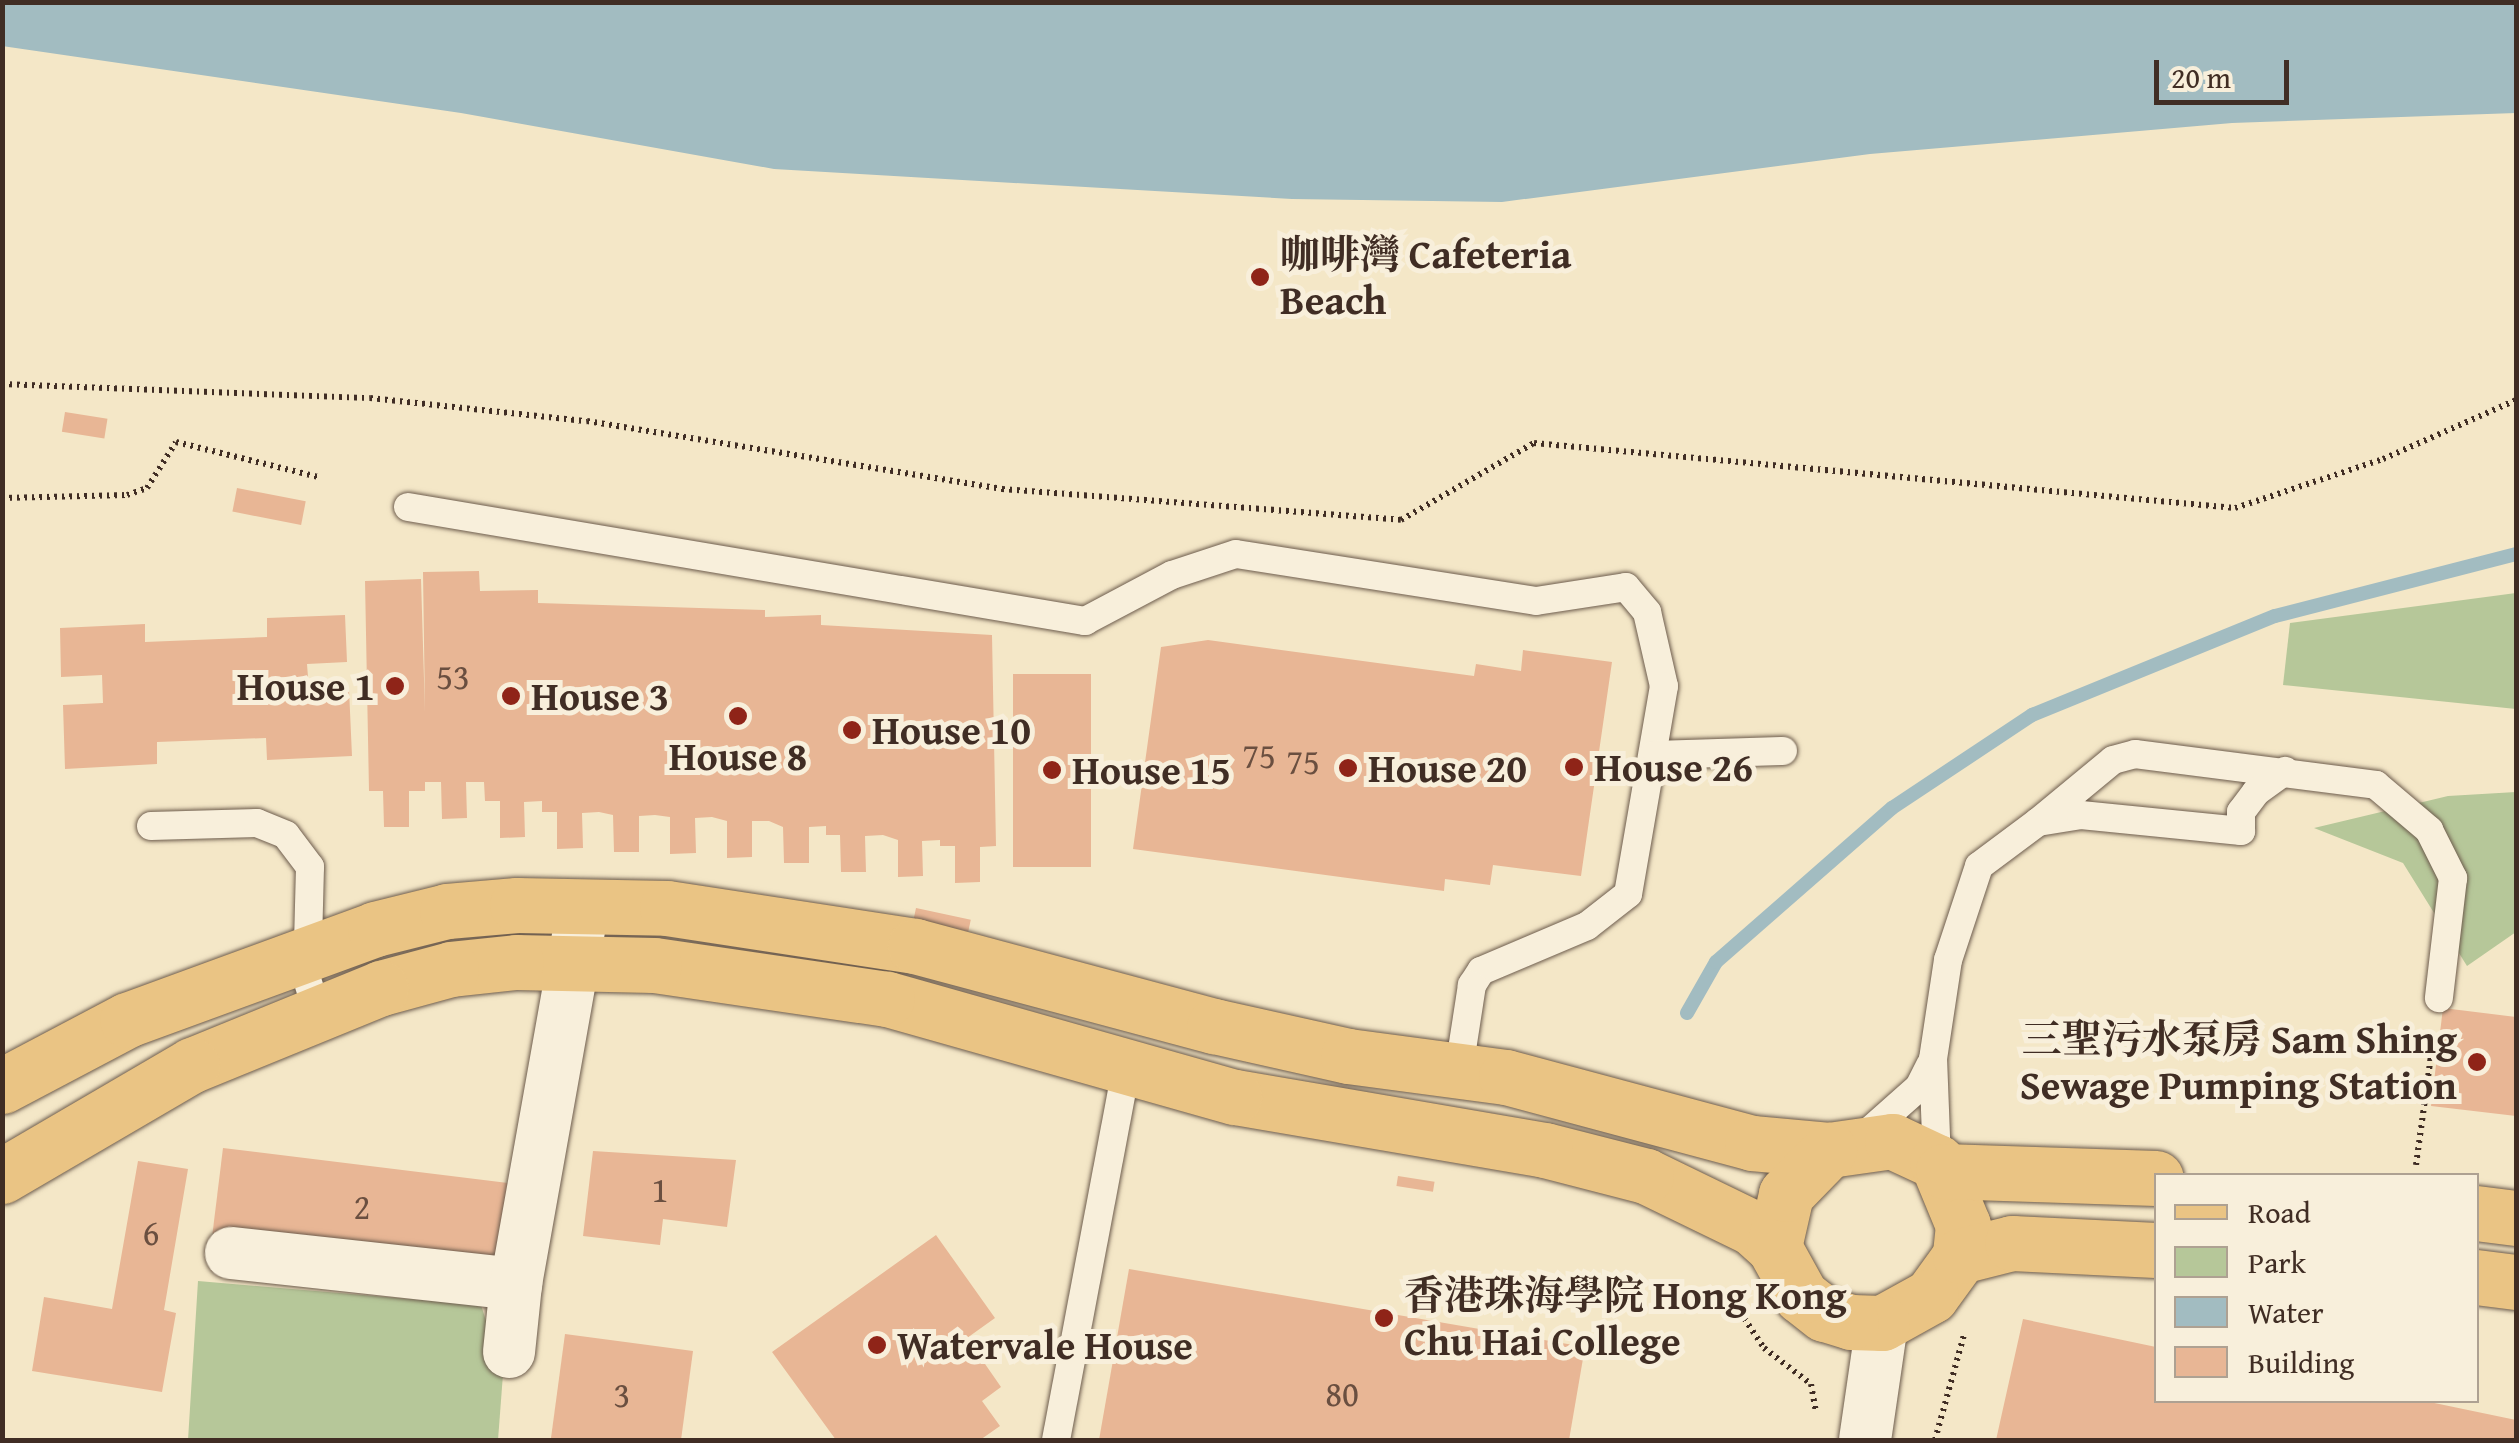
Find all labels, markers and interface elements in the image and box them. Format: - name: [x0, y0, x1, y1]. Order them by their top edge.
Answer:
- scale bar: [2159, 40, 2294, 102]
- text: 20 m: [2171, 55, 2231, 99]
- place label: 咖啡灣 Cafeteria Beach: [1280, 230, 1572, 324]
- marker: 咖啡灣 Cafeteria Beach: [1249, 266, 1271, 288]
- house number: 53: [436, 656, 470, 698]
- place label: House 1: [237, 662, 375, 710]
- place label: House 3: [531, 672, 669, 720]
- marker: House 1: [384, 675, 406, 697]
- marker: House 3: [500, 685, 522, 707]
- marker: House 8: [727, 705, 749, 727]
- place label: House 10: [872, 706, 1031, 754]
- marker: House 10: [841, 719, 863, 741]
- place label: House 8: [669, 732, 807, 780]
- house number: 75: [1242, 735, 1276, 777]
- house number: 75: [1286, 741, 1320, 783]
- place label: House 26: [1594, 743, 1753, 791]
- place label: House 20: [1368, 744, 1527, 792]
- place label: House 15: [1072, 746, 1231, 794]
- marker: House 26: [1563, 756, 1585, 778]
- marker: House 20: [1337, 757, 1359, 779]
- marker: House 15: [1041, 759, 1063, 781]
- place label: 三聖污水泵房 Sam Shing Sewage Pumping Station: [2020, 1015, 2457, 1109]
- marker: 三聖污水泵房 Sam Shing Sewage Pumping Station: [2466, 1051, 2488, 1073]
- house number: 1: [652, 1169, 668, 1211]
- legend: [2154, 1173, 2479, 1403]
- house number: 2: [354, 1186, 370, 1228]
- text: Road: [2248, 1190, 2311, 1234]
- house number: 6: [143, 1212, 159, 1254]
- text: Park: [2248, 1240, 2306, 1284]
- place label: 香港珠海學院 Hong Kong Chu Hai College: [1404, 1271, 1847, 1365]
- text: Water: [2248, 1290, 2324, 1334]
- marker: 香港珠海學院 Hong Kong Chu Hai College: [1373, 1307, 1395, 1329]
- place label: Watervale House: [897, 1321, 1193, 1369]
- marker: Watervale House: [866, 1334, 888, 1356]
- text: Building: [2248, 1340, 2354, 1384]
- house number: 80: [1325, 1373, 1359, 1415]
- house number: 3: [614, 1374, 630, 1416]

